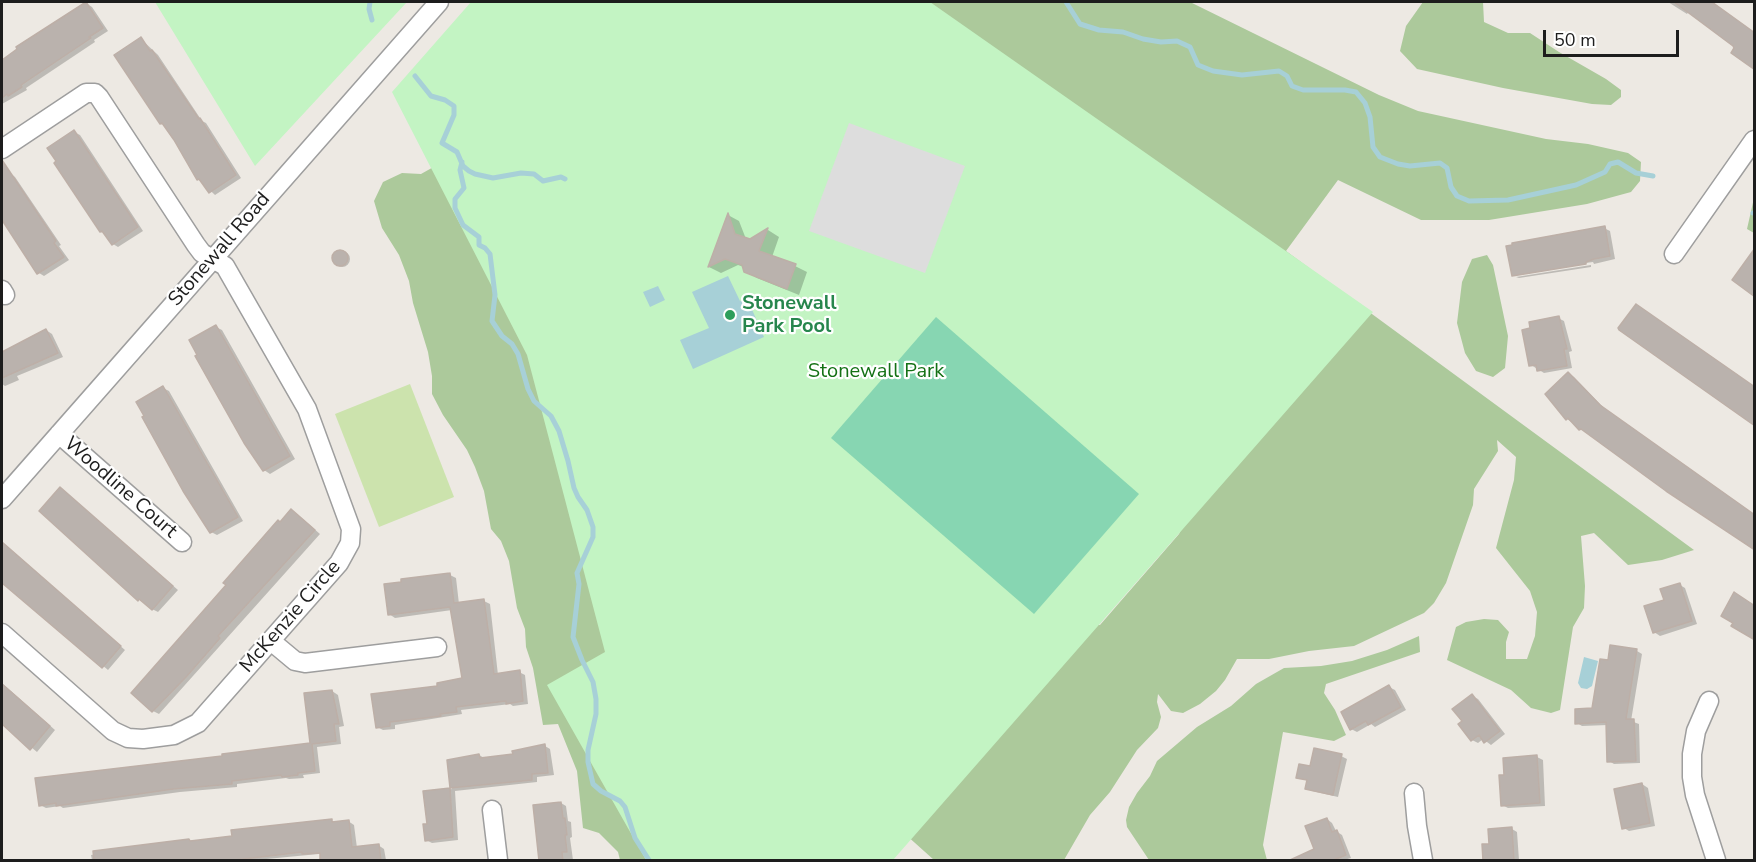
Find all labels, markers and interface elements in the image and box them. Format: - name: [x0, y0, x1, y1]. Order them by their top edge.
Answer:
- scale bar: [1546, 18, 1682, 56]
- text: 50 m: [1554, 28, 1596, 52]
- street label: Stonewall Road: [164, 188, 276, 312]
- place label: Stonewall Park Pool: [742, 292, 837, 339]
- marker: Stonewall Park Pool: [723, 308, 737, 322]
- park label: Stonewall Park: [808, 360, 944, 384]
- street label: Woodline Court: [58, 432, 182, 544]
- street label: McKenzie Circle: [236, 556, 346, 678]

